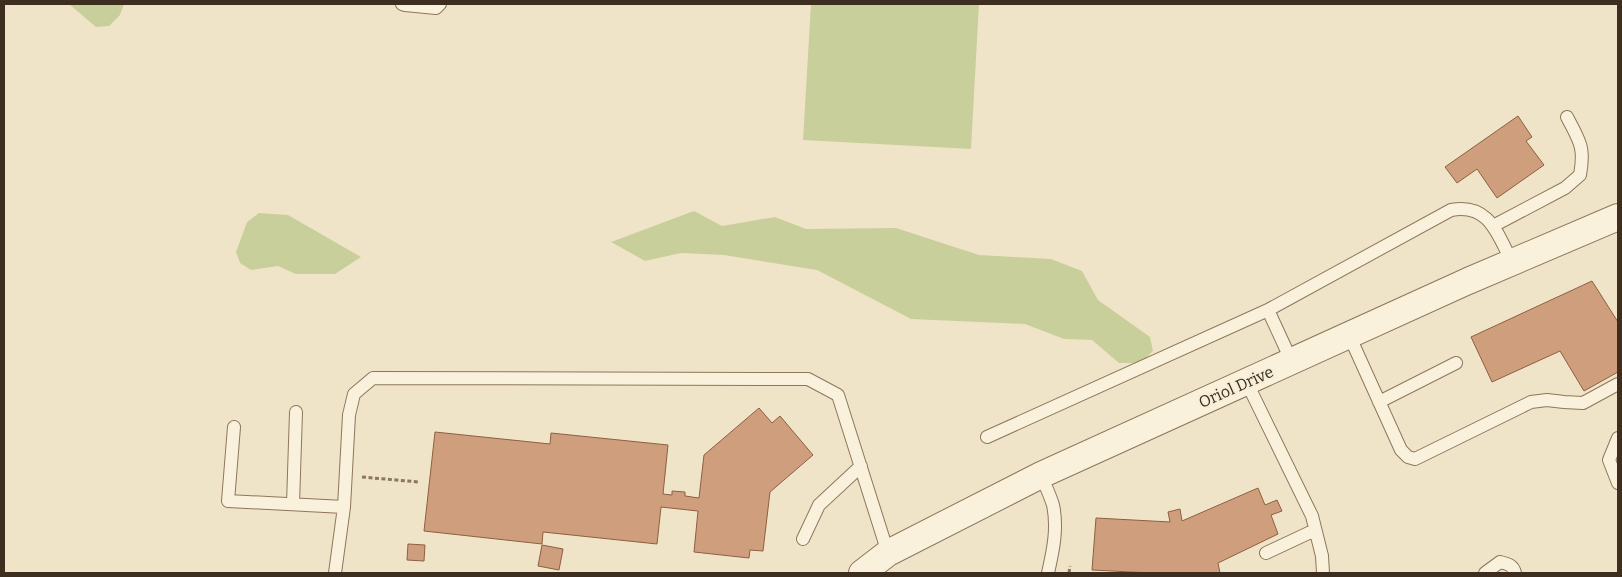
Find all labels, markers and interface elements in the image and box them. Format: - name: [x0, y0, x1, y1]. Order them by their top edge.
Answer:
- street label: Oriol Drive: [1196, 362, 1276, 412]

